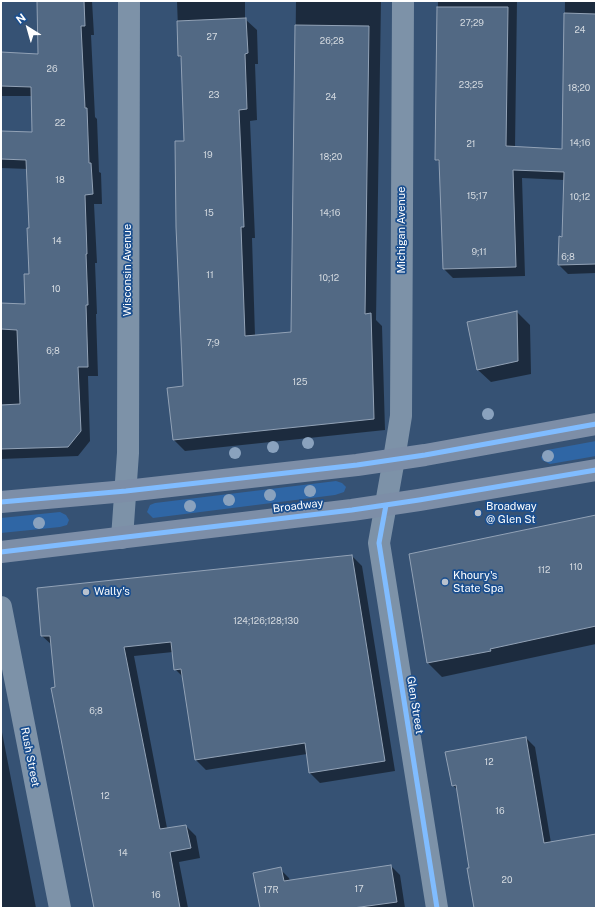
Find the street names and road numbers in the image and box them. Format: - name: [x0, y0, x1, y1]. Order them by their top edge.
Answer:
- street label: Michigan Avenue: [395, 187, 409, 273]
- street label: Wisconsin Avenue: [121, 224, 135, 316]
- street label: Broadway: [272, 496, 324, 516]
- street label: Glen Street: [404, 675, 426, 735]
- street label: Rush Street: [18, 726, 42, 788]

